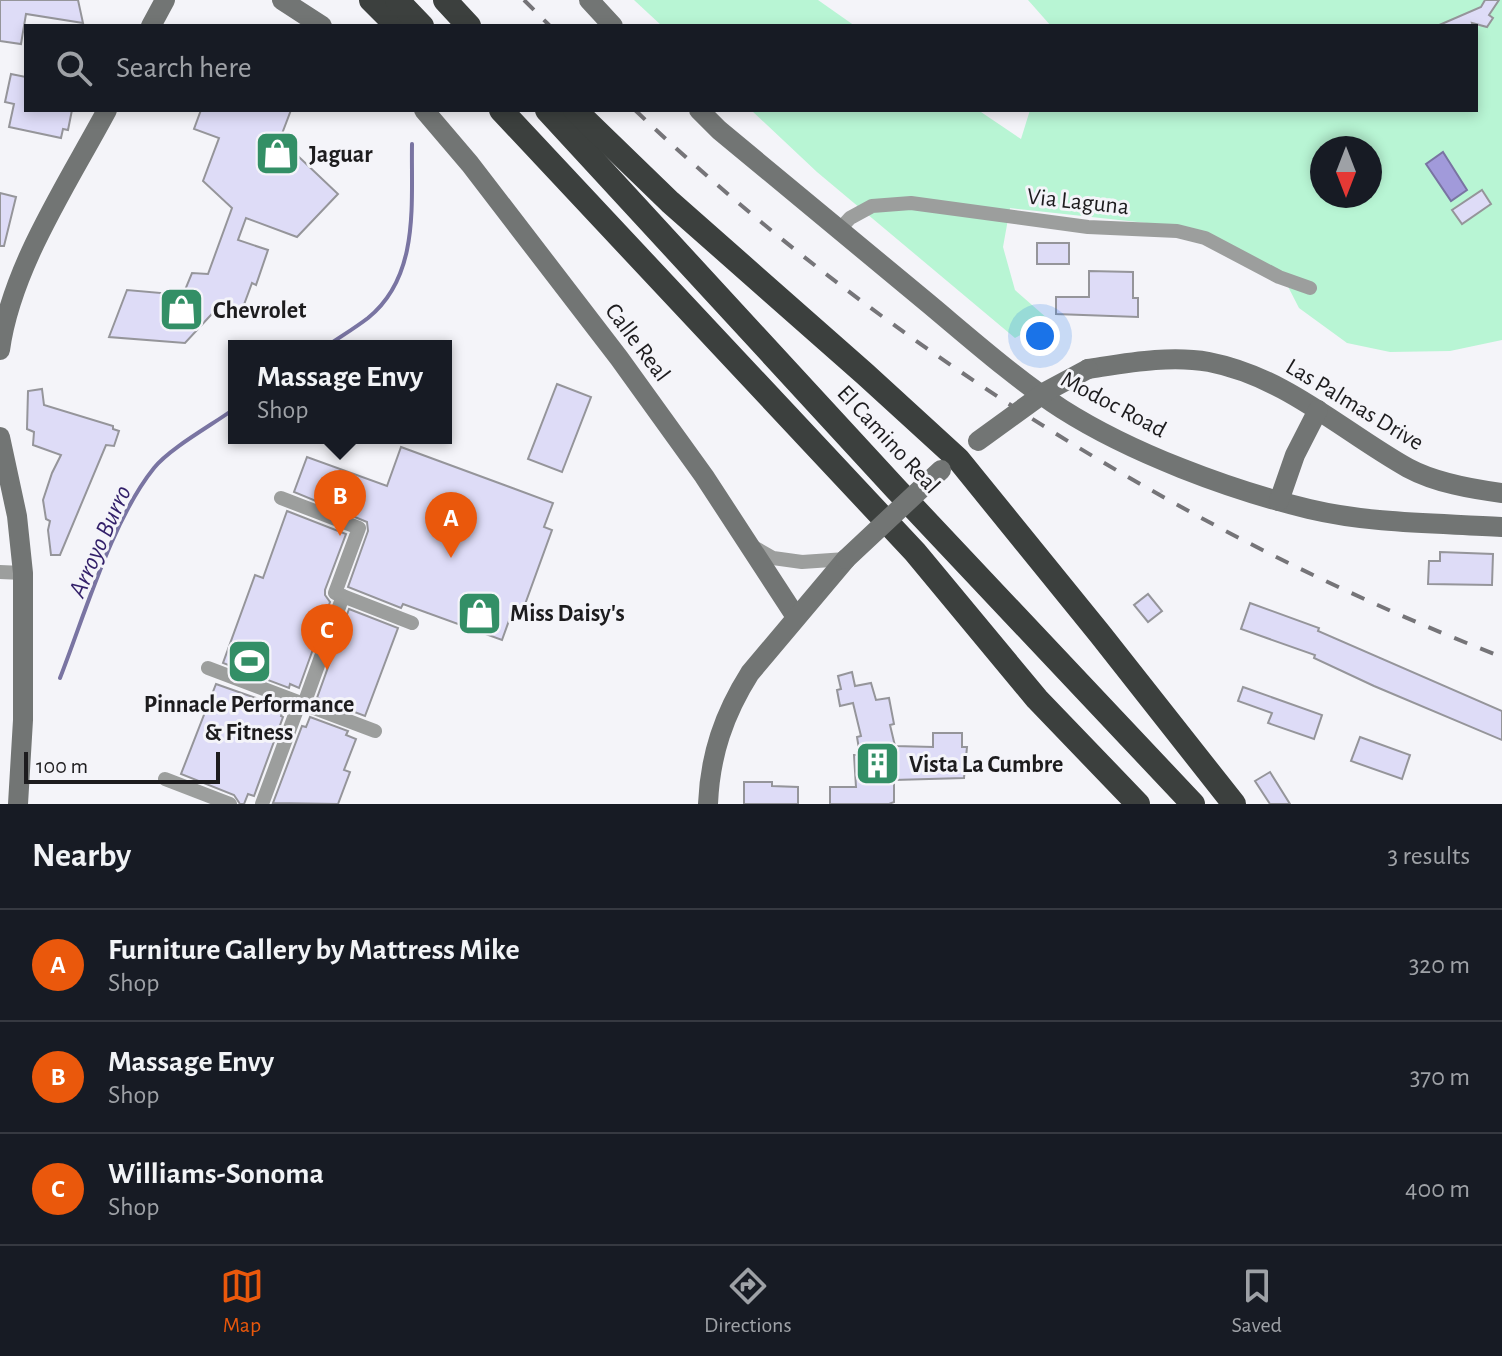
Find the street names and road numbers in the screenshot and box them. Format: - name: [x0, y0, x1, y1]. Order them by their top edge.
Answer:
- street label: Via Laguna: [1026, 185, 1130, 219]
- street label: Calle Real: [600, 299, 674, 386]
- street label: Las Palmas Drive: [1282, 354, 1427, 455]
- street label: Modoc Road: [1057, 367, 1170, 443]
- street label: El Camino Real: [832, 381, 944, 498]

